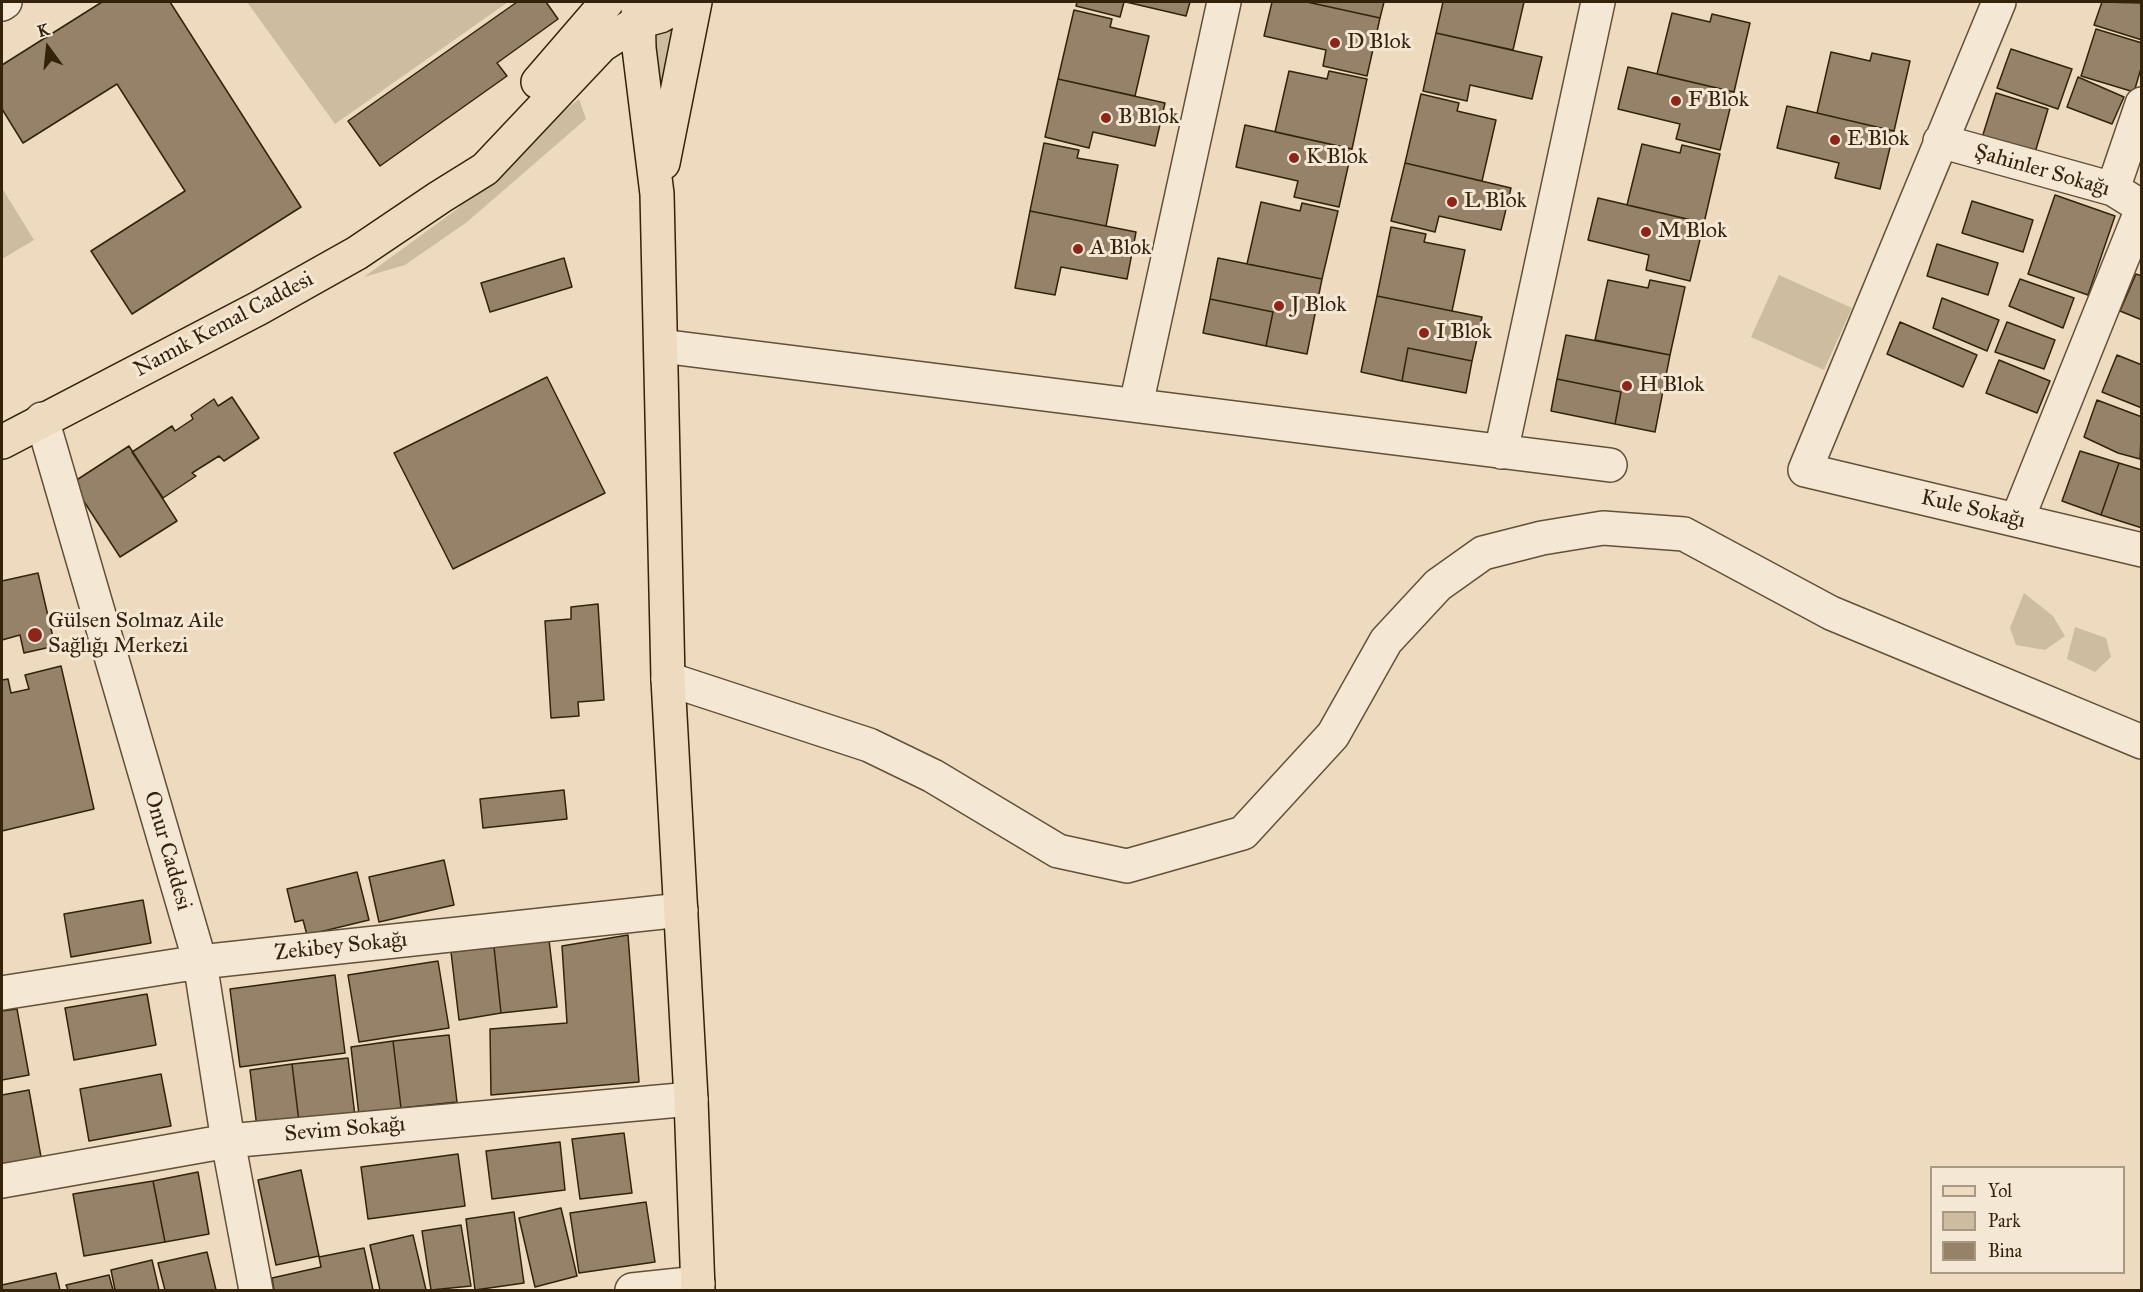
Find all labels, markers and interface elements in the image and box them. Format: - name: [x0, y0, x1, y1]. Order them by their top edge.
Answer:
- north arrow: [18, 18, 78, 78]
- text: K: [35, 19, 51, 41]
- place label: D Blok: [1347, 30, 1411, 56]
- marker: D Blok: [1328, 36, 1342, 50]
- place label: F Blok: [1688, 88, 1749, 114]
- marker: F Blok: [1669, 94, 1683, 108]
- place label: B Blok: [1118, 105, 1179, 131]
- marker: B Blok: [1099, 111, 1113, 125]
- place label: E Blok: [1847, 127, 1909, 153]
- marker: E Blok: [1828, 133, 1842, 147]
- street label: Şahinler Sokağı: [1971, 139, 2113, 203]
- place label: K Blok: [1306, 145, 1368, 171]
- marker: K Blok: [1287, 151, 1301, 165]
- place label: L Blok: [1464, 189, 1527, 215]
- marker: L Blok: [1445, 195, 1459, 209]
- place label: M Blok: [1658, 219, 1727, 245]
- marker: M Blok: [1639, 225, 1653, 239]
- place label: A Blok: [1090, 236, 1151, 262]
- marker: A Blok: [1071, 242, 1085, 256]
- street label: Namık Kemal Caddesi: [130, 267, 318, 383]
- place label: J Blok: [1291, 293, 1346, 319]
- marker: J Blok: [1272, 299, 1286, 313]
- place label: I Blok: [1436, 320, 1492, 346]
- marker: I Blok: [1417, 326, 1431, 340]
- place label: H Blok: [1639, 373, 1705, 399]
- marker: H Blok: [1620, 379, 1634, 393]
- street label: Kule Sokağı: [1918, 485, 2028, 535]
- place label: Gülsen Solmaz Aile Sağlığı Merkezi: [48, 609, 224, 660]
- marker: Gülsen Solmaz Aile Sağlığı Merkezi: [26, 626, 44, 644]
- street label: Onur Caddesi: [137, 788, 197, 914]
- street label: Zekibey Sokağı: [273, 927, 409, 967]
- street label: Sevim Sokağı: [283, 1112, 407, 1148]
- legend: [1930, 1166, 2125, 1274]
- text: Yol: [1988, 1180, 2012, 1202]
- text: Park: [1988, 1210, 2021, 1232]
- text: Bina: [1988, 1240, 2022, 1262]

